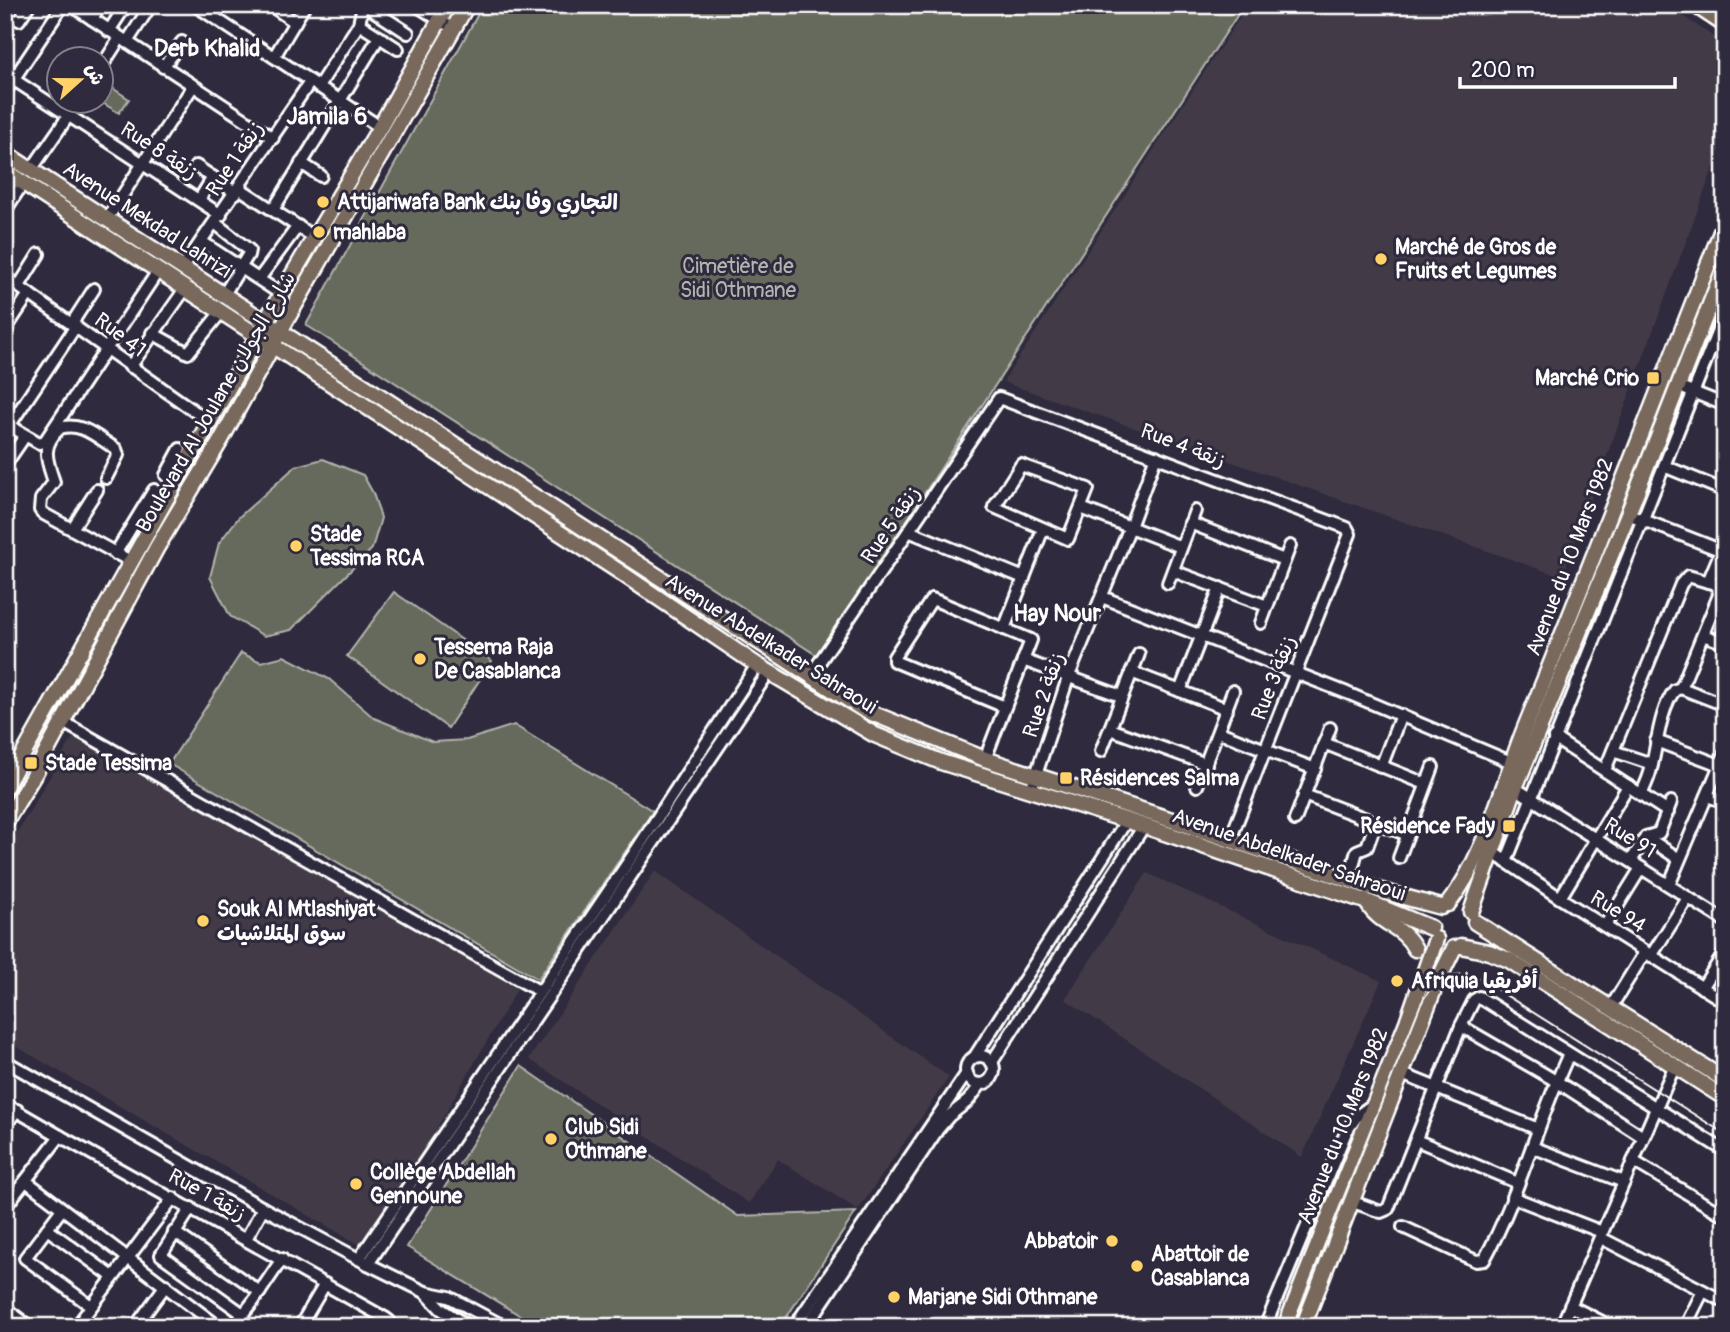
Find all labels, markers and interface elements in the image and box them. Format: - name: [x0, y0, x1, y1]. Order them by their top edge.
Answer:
- district label: Derb Khalid: [154, 34, 260, 63]
- north arrow: [46, 46, 116, 116]
- scale bar: [1460, 46, 1676, 90]
- text: 200 m: [1471, 57, 1535, 84]
- text: ش: [80, 60, 110, 88]
- district label: Jamila 6: [287, 102, 367, 131]
- street label: Rue 8 زنقة: [115, 116, 203, 186]
- street label: Rue 1 زنقة: [200, 116, 270, 202]
- street label: Avenue Mekdad Lahrizi: [58, 155, 237, 285]
- place label: Attijariwafa Bank التجاري وفا بنك: [337, 189, 618, 218]
- marker: Attijariwafa Bank التجاري وفا بنك: [315, 194, 331, 210]
- place label: mahlaba: [333, 219, 406, 246]
- marker: mahlaba: [311, 224, 327, 240]
- place label: Marché de Gros de Fruits et Legumes: [1395, 234, 1557, 285]
- marker: Marché de Gros de Fruits et Legumes: [1373, 251, 1389, 267]
- park label: Cimetière de Sidi Othmane: [680, 253, 797, 304]
- street label: Boulevard Al Joulane شارع الجولان: [130, 267, 303, 538]
- street label: Rue 41: [89, 307, 151, 363]
- place label: Marché Crio: [1535, 365, 1640, 392]
- marker: Marché Crio: [1645, 370, 1661, 386]
- street label: Rue 4 زنقة: [1137, 417, 1229, 475]
- street label: Avenue du 10 Mars 1982: [1520, 454, 1620, 660]
- street label: Rue 5 زنقة: [855, 481, 927, 569]
- place label: Stade Tessima RCA: [309, 521, 425, 572]
- marker: Stade Tessima RCA: [288, 538, 304, 554]
- street label: Avenue Abdelkader Sahraoui: [660, 568, 882, 721]
- district label: Hay Nour: [1013, 599, 1102, 628]
- street label: Rue 3 زنقة: [1246, 632, 1302, 724]
- place label: Tessema Raja De Casablanca: [433, 634, 561, 685]
- street label: Rue 2 زنقة: [1017, 649, 1071, 741]
- marker: Tessema Raja De Casablanca: [412, 651, 428, 667]
- place label: Stade Tessima: [45, 750, 172, 777]
- marker: Stade Tessima: [23, 755, 39, 771]
- place label: Résidences Salma: [1080, 765, 1239, 792]
- marker: Résidences Salma: [1058, 770, 1074, 786]
- street label: Avenue Abdelkader Sahraoui: [1169, 802, 1409, 908]
- street label: Rue 91: [1599, 812, 1661, 864]
- place label: Résidence Fady: [1360, 813, 1495, 840]
- marker: Résidence Fady: [1501, 818, 1517, 834]
- street label: Rue 94: [1585, 884, 1651, 940]
- place label: Souk Al Mtlashiyat سوق المتلاشيات: [217, 896, 376, 947]
- marker: Souk Al Mtlashiyat سوق المتلاشيات: [195, 913, 211, 929]
- place label: Afriquia أفريقيا: [1411, 968, 1538, 995]
- marker: Afriquia أفريقيا: [1389, 973, 1405, 989]
- street label: Avenue du 10 Mars 1982: [1291, 1024, 1395, 1228]
- place label: Club Sidi Othmane: [565, 1114, 647, 1165]
- marker: Club Sidi Othmane: [543, 1131, 559, 1147]
- place label: Collège Abdellah Gennoune: [370, 1159, 515, 1210]
- street label: Rue 1 زنقة: [163, 1163, 251, 1227]
- marker: Collège Abdellah Gennoune: [348, 1176, 364, 1192]
- place label: Abbatoir: [1024, 1228, 1098, 1255]
- marker: Abbatoir: [1104, 1233, 1120, 1249]
- place label: Abattoir de Casablanca: [1151, 1241, 1250, 1292]
- marker: Abattoir de Casablanca: [1129, 1258, 1145, 1274]
- place label: Marjane Sidi Othmane: [908, 1284, 1098, 1311]
- marker: Marjane Sidi Othmane: [886, 1289, 902, 1305]

